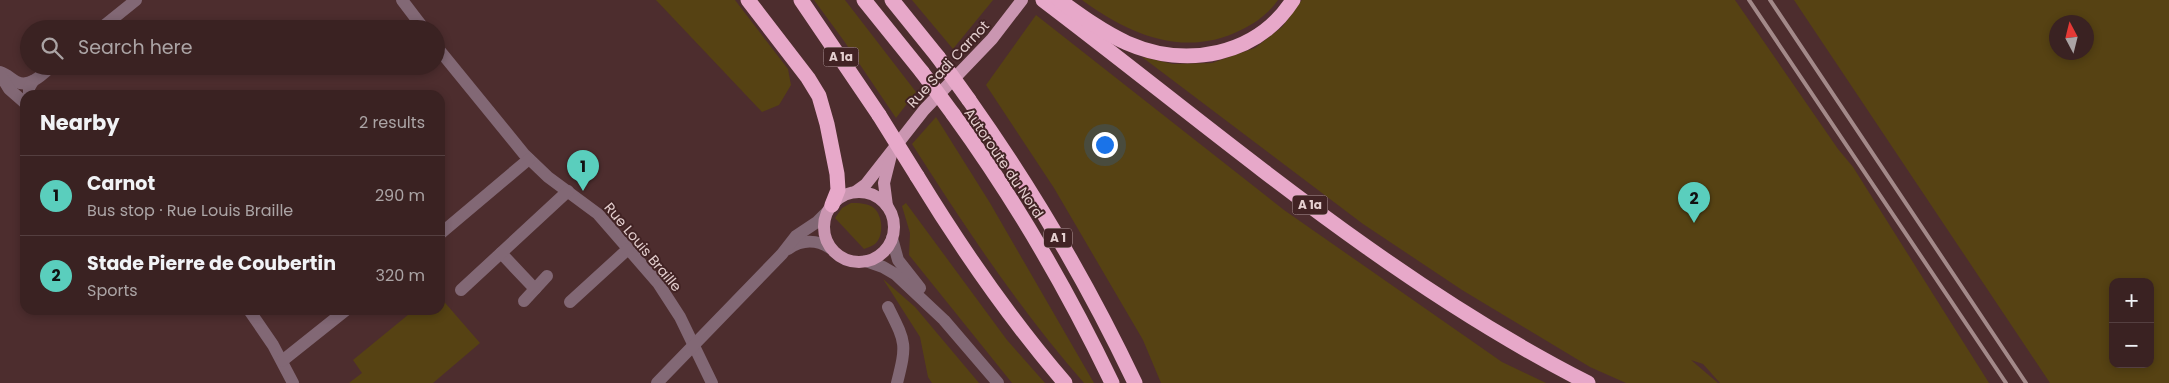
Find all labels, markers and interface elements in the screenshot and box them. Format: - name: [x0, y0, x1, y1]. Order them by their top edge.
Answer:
- north arrow: [2049, 15, 2094, 60]
- street label: Rue Sadi Carnot: [902, 16, 994, 112]
- search box: [20, 20, 445, 75]
- icon: search: [38, 34, 66, 62]
- text: Search here: [78, 34, 192, 61]
- road number: A 1a: [824, 48, 858, 66]
- street label: Autoroute du Nord: [960, 104, 1048, 222]
- text: Nearby: [40, 108, 120, 137]
- text: 2 results: [359, 111, 425, 134]
- your location: [1092, 132, 1118, 158]
- pin: 1: [567, 150, 599, 191]
- text: Carnot: [87, 170, 155, 197]
- pin: 2: [1678, 182, 1710, 223]
- text: 1: [53, 184, 59, 207]
- text: 290 m: [375, 184, 425, 207]
- road number: A 1a: [1292, 196, 1328, 214]
- street label: Rue Louis Braille: [600, 198, 686, 296]
- text: Bus stop · Rue Louis Braille: [87, 199, 293, 222]
- road number: A 1: [1044, 228, 1072, 248]
- text: Stade Pierre de Coubertin: [87, 250, 336, 277]
- text: 2: [51, 264, 61, 287]
- text: 320 m: [376, 264, 425, 287]
- map controls: [2109, 278, 2154, 368]
- button: +: [2109, 278, 2154, 323]
- text: Sports: [87, 279, 138, 302]
- button: −: [2109, 323, 2154, 368]

